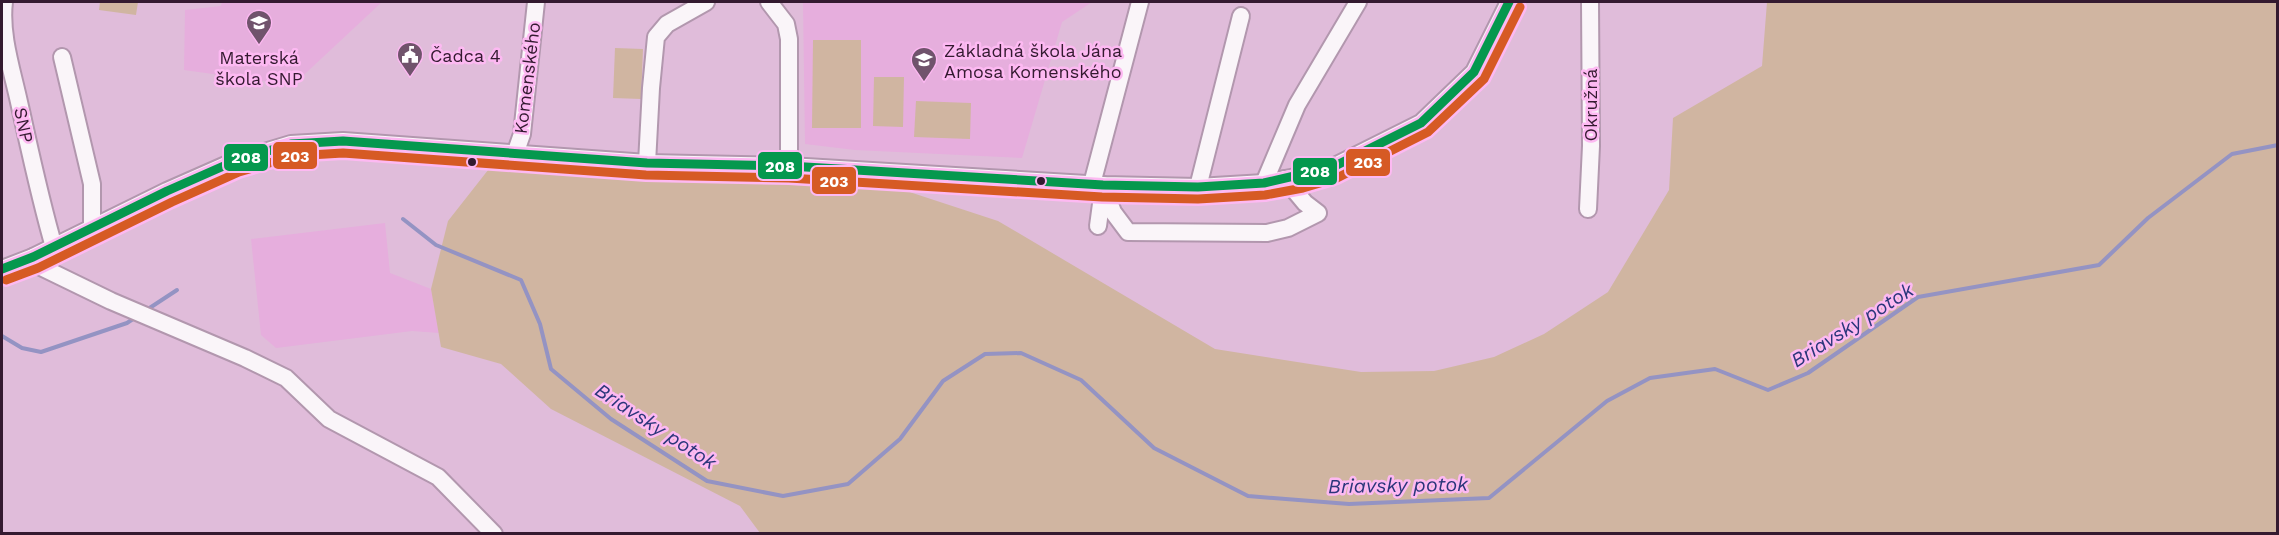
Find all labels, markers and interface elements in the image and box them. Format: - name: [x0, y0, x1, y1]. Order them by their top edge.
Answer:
- school or university icon: Materská škola SNP: [244, 8, 274, 46]
- street label: Komenského: [510, 21, 544, 135]
- public building icon: Čadca 4: [395, 40, 425, 78]
- place label: Základná škola Jána Amosa Komenského: [944, 40, 1122, 82]
- place label: Čadca 4: [430, 45, 501, 66]
- school or university icon: Základná škola Jána Amosa Komenského: [909, 45, 939, 83]
- place label: Materská škola SNP: [215, 47, 303, 89]
- street label: Okružná: [1580, 69, 1601, 141]
- street label: SNP: [10, 105, 38, 145]
- line badge: 203: [272, 141, 318, 170]
- line badge: 208: [223, 143, 269, 172]
- text: 203: [280, 147, 310, 166]
- text: 208: [231, 148, 261, 167]
- line badge: 203: [1345, 148, 1391, 177]
- line badge: 208: [757, 151, 803, 180]
- text: 203: [1353, 153, 1383, 172]
- unlabelled marker: [466, 156, 478, 168]
- text: 208: [765, 157, 795, 176]
- line badge: 208: [1292, 157, 1338, 186]
- text: 208: [1300, 162, 1330, 181]
- line badge: 203: [811, 166, 857, 195]
- text: 203: [819, 172, 849, 191]
- unlabelled marker: [1035, 175, 1047, 187]
- water label: Briavsky potok: [1786, 277, 1919, 372]
- water label: Briavsky potok: [591, 378, 722, 475]
- water label: Briavsky potok: [1328, 472, 1469, 498]

